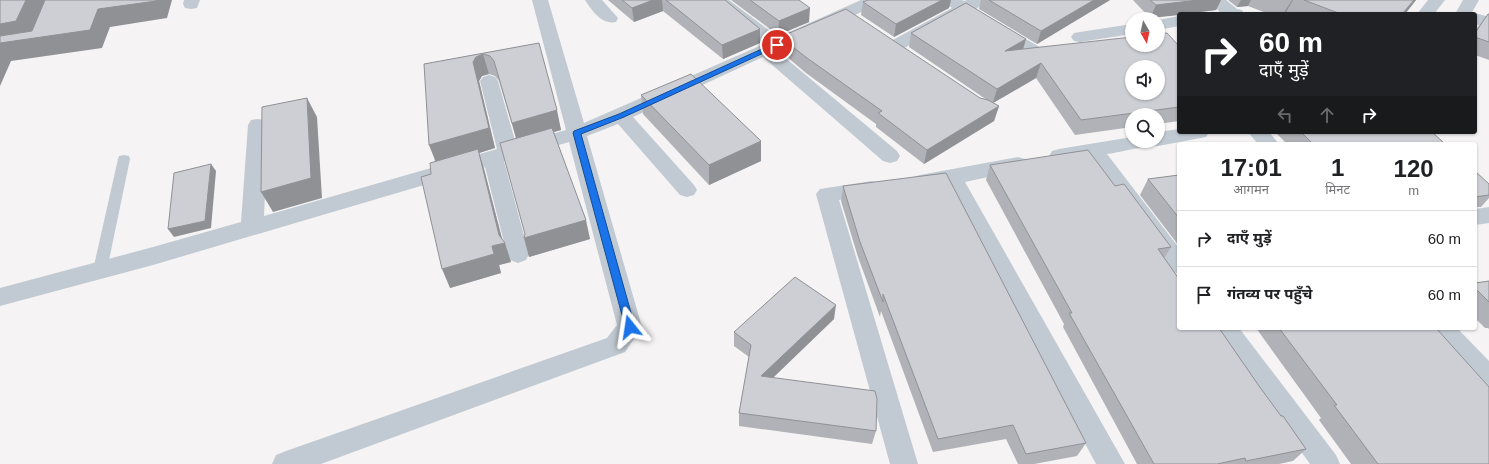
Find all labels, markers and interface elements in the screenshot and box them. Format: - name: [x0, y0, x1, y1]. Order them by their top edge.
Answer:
- north arrow: [1125, 12, 1165, 52]
- map controls: [1125, 12, 1165, 148]
- text: 60 m: [1259, 27, 1323, 58]
- pin: [760, 28, 794, 62]
- icon: right: [1193, 28, 1245, 80]
- icon: arrive: [766, 34, 788, 56]
- button: sound: [1125, 60, 1165, 100]
- text: दाएँ मुड़ें: [1259, 60, 1309, 80]
- icon: left: [1274, 104, 1296, 126]
- icon: ahead: [1316, 104, 1338, 126]
- icon: right: [1358, 104, 1380, 126]
- button: search: [1125, 108, 1165, 148]
- text: 17:01: [1220, 154, 1282, 181]
- text: 1: [1331, 154, 1344, 181]
- text: 120: [1394, 155, 1434, 182]
- text: आगमन: [1233, 182, 1269, 197]
- text: मिनट: [1325, 182, 1350, 197]
- text: m: [1408, 183, 1419, 198]
- icon: right: [1193, 228, 1215, 250]
- text: दाएँ मुड़ें: [1227, 229, 1271, 246]
- text: 60 m: [1428, 230, 1461, 247]
- icon: arrive: [1193, 284, 1215, 306]
- text: गंतव्य पर पहुँचे: [1227, 285, 1312, 302]
- text: 60 m: [1428, 286, 1461, 303]
- position arrow: [609, 306, 651, 348]

